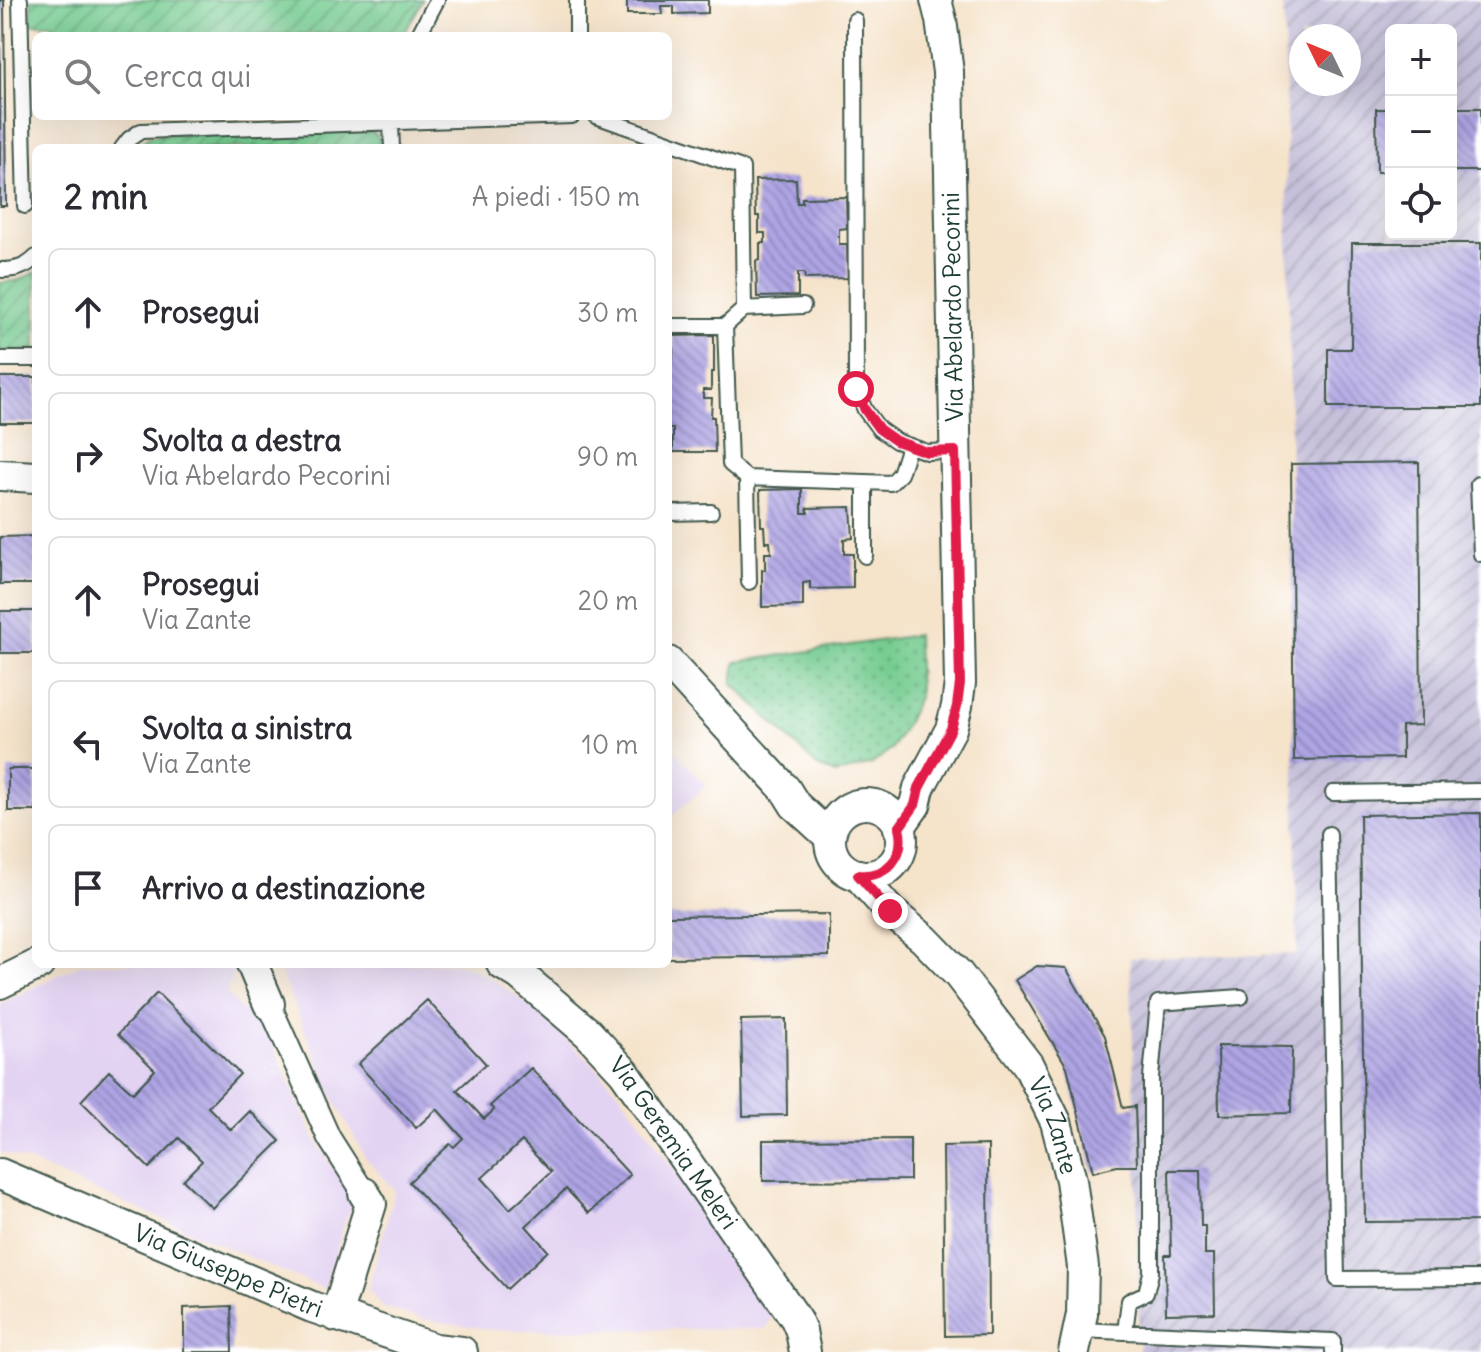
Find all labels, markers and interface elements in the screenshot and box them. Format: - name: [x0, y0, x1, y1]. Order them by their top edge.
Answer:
- north arrow: [1289, 24, 1361, 96]
- map controls: [1385, 24, 1457, 240]
- button: +: [1385, 24, 1457, 96]
- search box: [32, 32, 672, 120]
- icon: search: [60, 54, 104, 98]
- text: Cerca qui: [124, 57, 251, 95]
- button: −: [1385, 96, 1457, 168]
- button: locate: [1385, 168, 1457, 240]
- text: 2 min: [64, 175, 148, 218]
- text: A piedi · 150 m: [472, 180, 640, 213]
- street label: Via Abelardo Pecorini: [935, 192, 969, 422]
- icon: ahead: [66, 290, 110, 334]
- text: Prosegui: [142, 293, 260, 331]
- text: 30 m: [577, 296, 638, 329]
- route start: [838, 371, 874, 407]
- text: Svolta a destra: [142, 421, 342, 459]
- icon: right: [66, 434, 110, 478]
- text: 90 m: [577, 440, 638, 473]
- text: Via Abelardo Pecorini: [142, 459, 391, 492]
- text: Prosegui: [142, 565, 260, 603]
- icon: ahead: [66, 578, 110, 622]
- text: 20 m: [578, 584, 638, 617]
- text: Via Zante: [142, 603, 252, 636]
- text: Svolta a sinistra: [142, 709, 352, 747]
- icon: left: [66, 722, 110, 766]
- text: 10 m: [582, 728, 638, 761]
- text: Via Zante: [142, 747, 252, 780]
- icon: arrive: [66, 866, 110, 910]
- text: Arrivo a destinazione: [142, 869, 425, 907]
- route end: [872, 893, 908, 929]
- street label: Via Geremia Meleri: [603, 1050, 745, 1235]
- street label: Via Zante: [1022, 1072, 1085, 1177]
- street label: Via Giuseppe Pietri: [129, 1217, 327, 1324]

